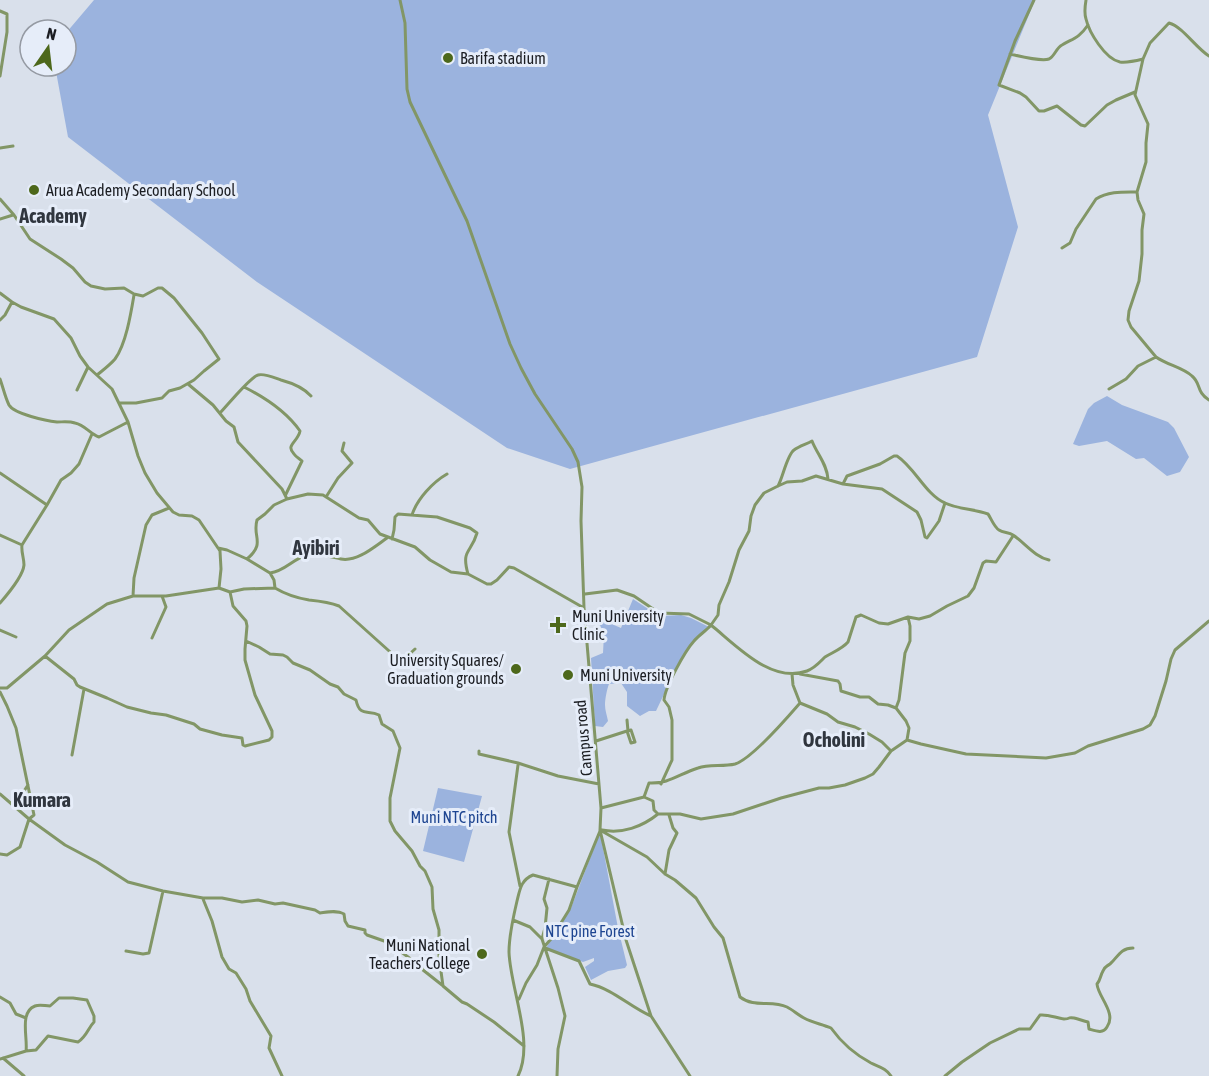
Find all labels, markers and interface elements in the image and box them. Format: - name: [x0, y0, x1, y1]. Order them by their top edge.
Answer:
- north arrow: [18, 18, 78, 78]
- text: N: [45, 24, 58, 43]
- place label: Barifa stadium: [460, 49, 546, 67]
- marker: Barifa stadium: [441, 51, 455, 65]
- place label: Arua Academy Secondary School: [46, 181, 236, 200]
- marker: Arua Academy Secondary School: [27, 183, 41, 197]
- district label: Academy: [18, 204, 88, 227]
- district label: Ayibiri: [291, 536, 340, 559]
- place label: Muni University Clinic: [572, 607, 664, 643]
- marker: Muni University Clinic: [549, 616, 567, 634]
- place label: University Squares/ Graduation grounds: [387, 651, 505, 688]
- marker: University Squares/ Graduation grounds: [509, 662, 523, 676]
- place label: Muni University: [580, 666, 672, 685]
- marker: Muni University: [561, 668, 575, 682]
- street label: Campus road: [571, 699, 596, 777]
- district label: Ocholini: [803, 728, 865, 751]
- district label: Kumara: [13, 788, 71, 811]
- park label: Muni NTC pitch: [410, 808, 498, 827]
- park label: NTC pine Forest: [545, 922, 635, 941]
- place label: Muni National Teachers' College: [369, 936, 471, 973]
- marker: Muni National Teachers' College: [475, 947, 489, 961]

